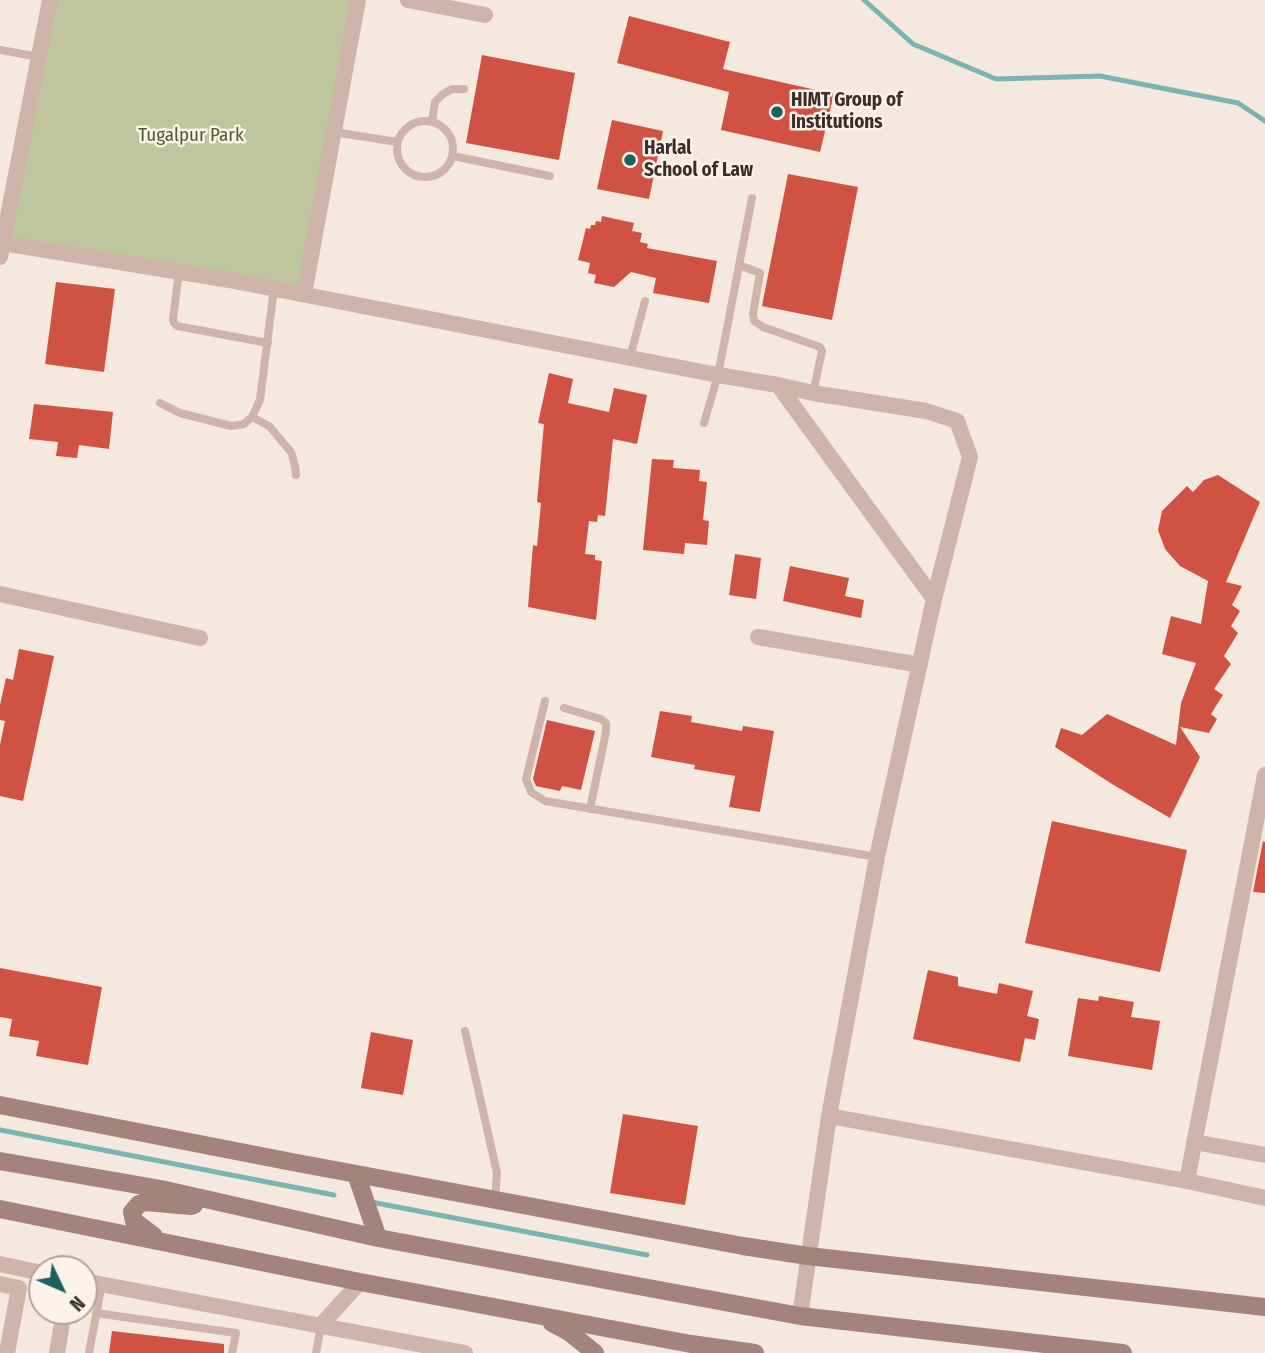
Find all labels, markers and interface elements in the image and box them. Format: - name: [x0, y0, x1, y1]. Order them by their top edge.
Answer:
- place label: HIMT Group of Institutions: [791, 90, 902, 134]
- marker: HIMT Group of Institutions: [769, 104, 785, 120]
- park label: Tugalpur Park: [138, 125, 244, 147]
- place label: Harlal School of Law: [644, 138, 753, 182]
- marker: Harlal School of Law: [622, 152, 638, 168]
- north arrow: [28, 1255, 98, 1325]
- text: N: [65, 1291, 89, 1316]

